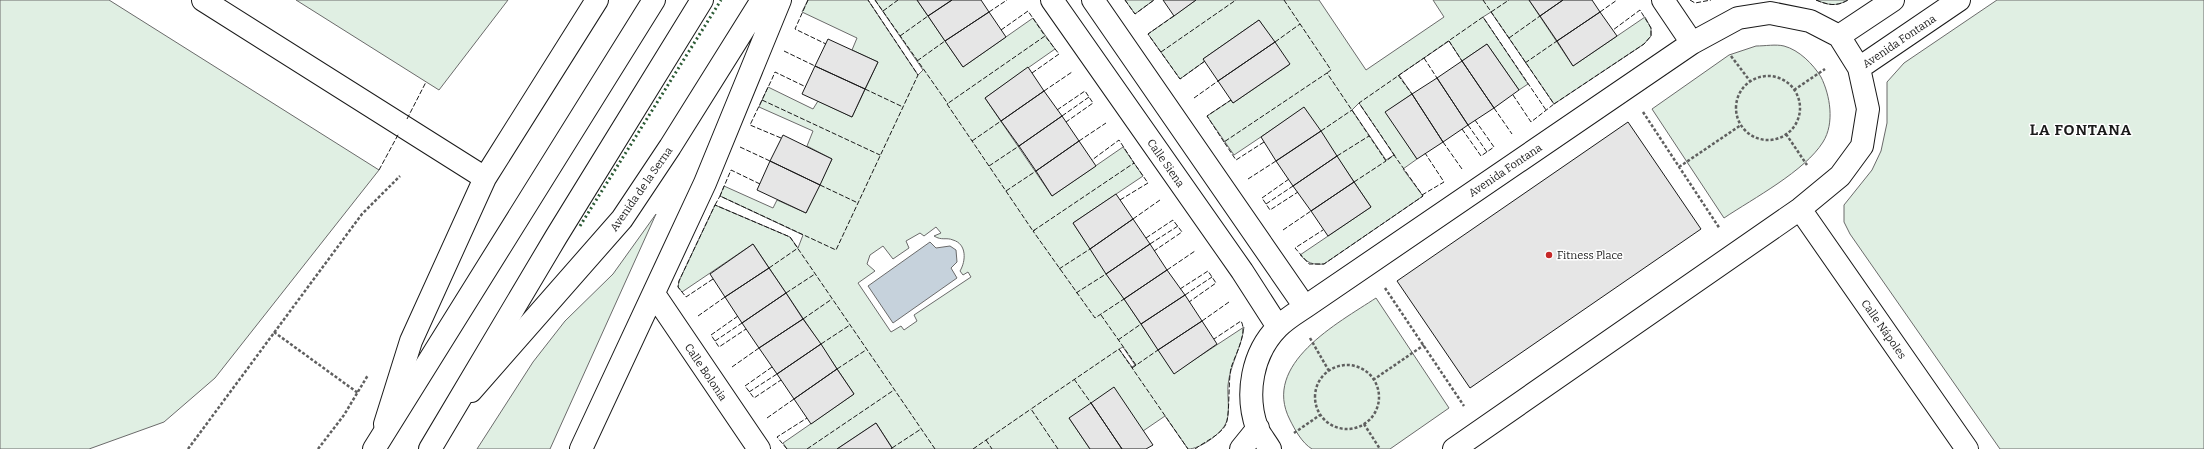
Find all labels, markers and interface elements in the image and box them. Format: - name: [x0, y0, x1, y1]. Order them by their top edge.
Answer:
- street label: Avenida Fontana: [1860, 12, 1938, 71]
- district label: LA FONTANA: [2030, 121, 2132, 139]
- street label: Calle Siena: [1144, 137, 1187, 190]
- street label: Avenida Fontana: [1466, 141, 1544, 200]
- street label: Avenida de la Serna: [607, 145, 675, 234]
- place label: Fitness Place: [1557, 249, 1623, 262]
- marker: Fitness Place: [1544, 250, 1554, 260]
- street label: Calle Nápoles: [1858, 297, 1909, 361]
- street label: Calle Bolonia: [682, 341, 730, 403]

